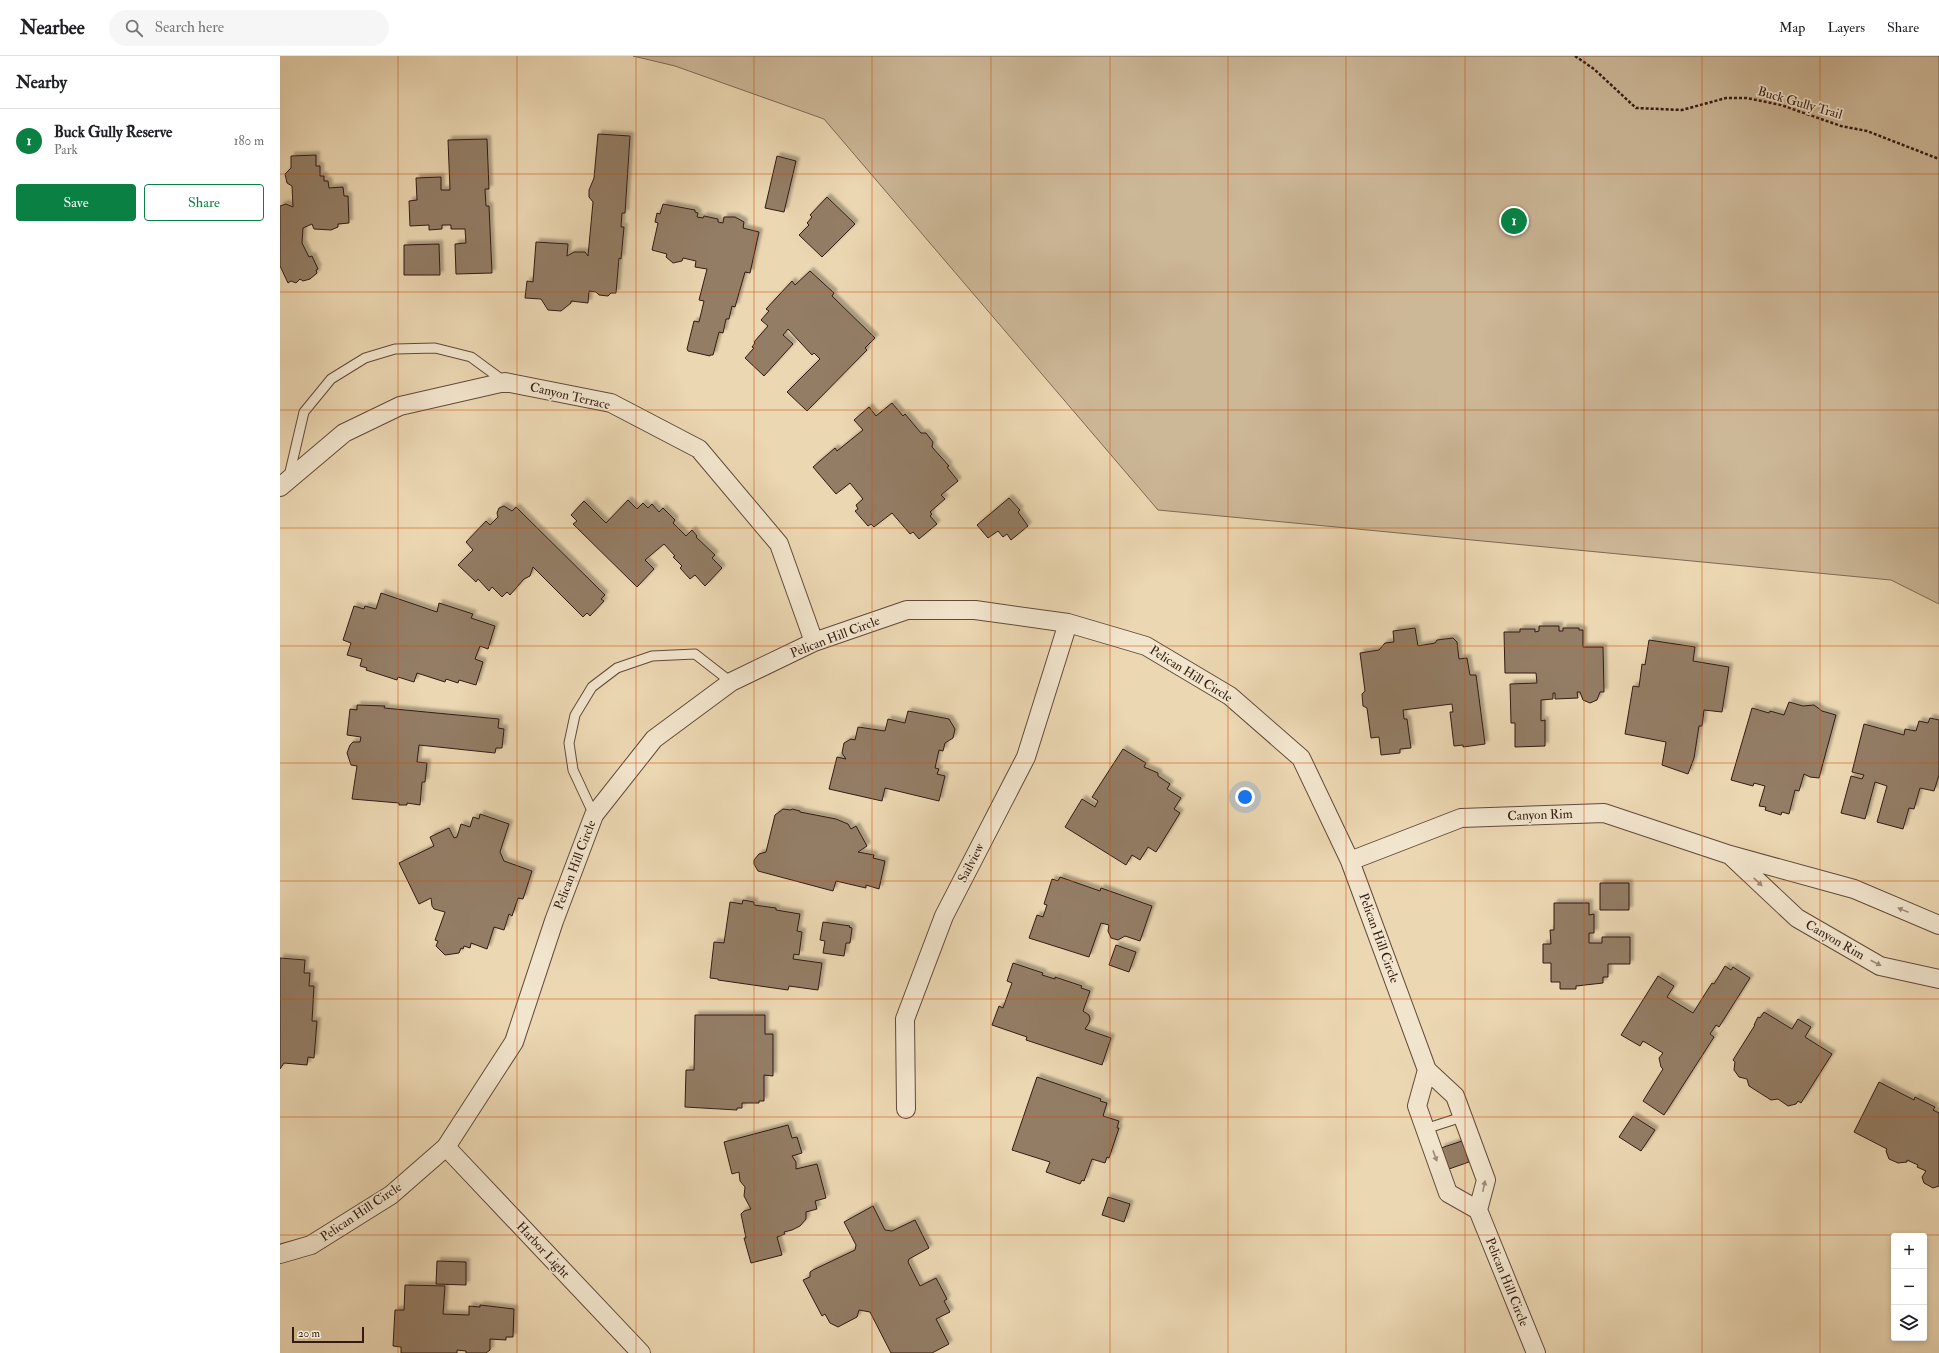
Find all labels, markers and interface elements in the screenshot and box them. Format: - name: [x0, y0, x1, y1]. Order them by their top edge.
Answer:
- search box: [109, 10, 389, 46]
- text: Nearbee: [20, 16, 85, 40]
- icon: search: [123, 17, 145, 39]
- text: Search here: [155, 18, 224, 37]
- text: Map: [1779, 19, 1805, 36]
- text: Layers: [1827, 19, 1865, 36]
- text: Share: [1887, 19, 1919, 36]
- text: Nearby: [16, 72, 67, 93]
- street label: Buck Gully Trail: [1756, 83, 1845, 124]
- text: Buck Gully Reserve: [54, 123, 172, 142]
- text: 1: [27, 133, 31, 149]
- text: 180 m: [234, 133, 264, 149]
- text: Park: [54, 142, 78, 158]
- button: Save: [16, 184, 136, 221]
- button: Share: [144, 184, 264, 221]
- pin: 1: [1501, 206, 1527, 236]
- street label: Canyon Terrace: [528, 379, 612, 414]
- street label: Pelican Hill Circle: [788, 612, 883, 661]
- street label: Pelican Hill Circle: [1147, 642, 1236, 706]
- your location: [1235, 787, 1255, 807]
- street label: Canyon Rim: [1507, 806, 1573, 825]
- street label: Pelican Hill Circle: [551, 817, 600, 912]
- street label: Sailview: [954, 840, 988, 885]
- one-way arrow: [1754, 877, 1763, 886]
- street label: Pelican Hill Circle: [1355, 891, 1403, 986]
- one-way arrow: [1896, 906, 1908, 912]
- street label: Canyon Rim: [1802, 917, 1867, 964]
- one-way arrow: [1870, 960, 1882, 967]
- one-way arrow: [1432, 1151, 1438, 1163]
- street label: Pelican Hill Circle: [317, 1179, 405, 1245]
- one-way arrow: [1482, 1180, 1488, 1192]
- street label: Harbor Light: [513, 1218, 573, 1282]
- map controls: [1891, 1233, 1927, 1341]
- button: +: [1891, 1233, 1927, 1269]
- street label: Pelican Hill Circle: [1482, 1235, 1532, 1329]
- button: −: [1891, 1269, 1927, 1305]
- button: layers: [1891, 1305, 1927, 1341]
- scale bar: [292, 1325, 364, 1344]
- text: 20 m: [298, 1327, 320, 1340]

